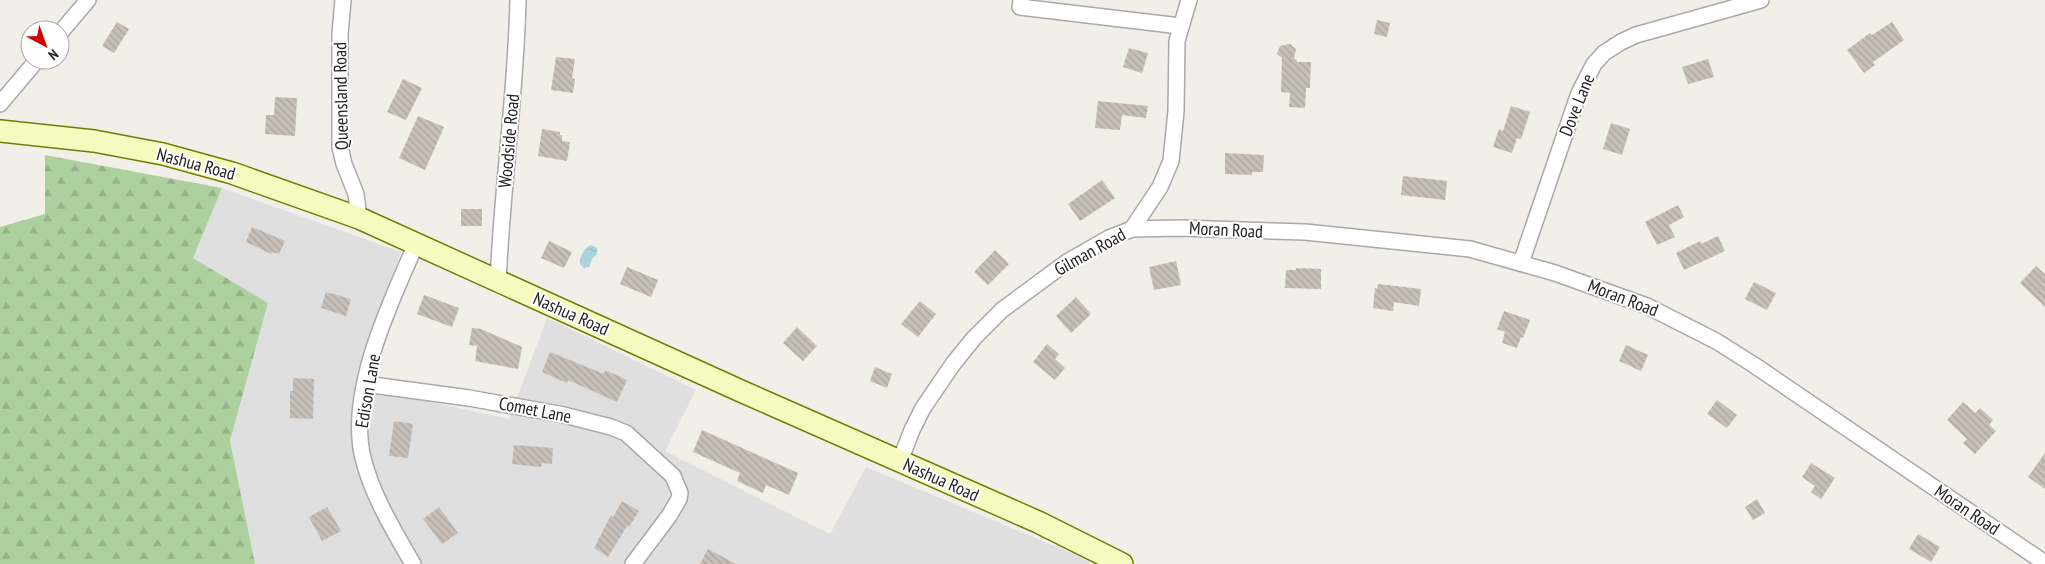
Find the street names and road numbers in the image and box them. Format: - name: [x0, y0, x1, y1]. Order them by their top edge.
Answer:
- street label: Queensland Road: [328, 42, 353, 150]
- street label: Dove Lane: [1554, 70, 1599, 139]
- street label: Woodside Road: [493, 93, 524, 189]
- street label: Nashua Road: [154, 142, 238, 185]
- street label: Moran Road: [1189, 216, 1263, 243]
- street label: Gilman Road: [1050, 223, 1130, 281]
- street label: Moran Road: [1585, 274, 1662, 321]
- street label: Nashua Road: [530, 287, 613, 340]
- street label: Edison Lane: [350, 352, 385, 430]
- street label: Comet Lane: [497, 391, 573, 428]
- street label: Nashua Road: [900, 453, 983, 506]
- street label: Moran Road: [1930, 479, 2004, 540]

